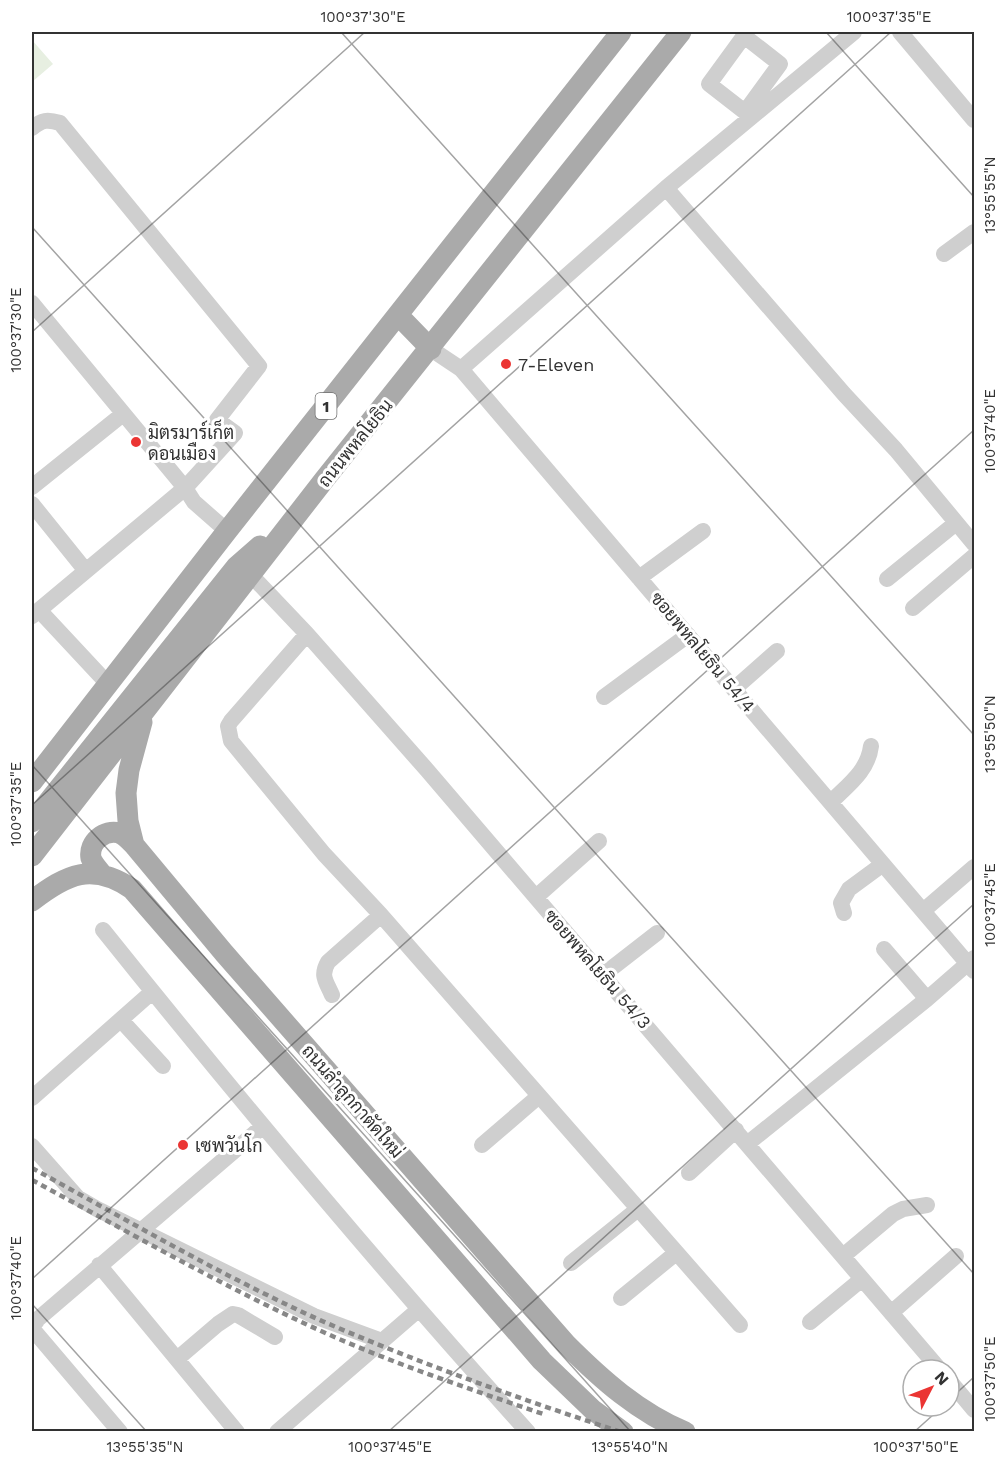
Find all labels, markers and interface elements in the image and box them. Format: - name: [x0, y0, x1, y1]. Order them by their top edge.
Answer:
- text: 100°37'30"E: [320, 8, 406, 26]
- text: 100°37'35"E: [847, 8, 931, 26]
- text: 13°55'55"N: [981, 157, 999, 233]
- text: 100°37'30"E: [7, 287, 25, 373]
- place label: 7-Eleven: [518, 354, 594, 375]
- marker: 7-Eleven: [499, 357, 513, 371]
- text: 100°37'40"E: [981, 389, 999, 473]
- road number: 1: [316, 393, 336, 419]
- street label: ถนนพหลโยธิน: [312, 394, 397, 491]
- place label: มิตรมาร์เก็ต ดอนเมือง: [148, 419, 234, 464]
- marker: มิตรมาร์เก็ต ดอนเมือง: [129, 435, 143, 449]
- street label: ซอยพหลโยธิน 54/4: [646, 586, 761, 717]
- text: 13°55'50"N: [981, 695, 999, 773]
- text: 100°37'35"E: [7, 762, 25, 846]
- text: 100°37'45"E: [981, 863, 999, 947]
- street label: ซอยพหลโยธิน 54/3: [541, 904, 657, 1033]
- street label: ถนนลำลูกกาตัดใหม่: [296, 1039, 409, 1164]
- place label: เซพวันโก: [195, 1133, 263, 1156]
- marker: เซพวันโก: [176, 1138, 190, 1152]
- text: 100°37'40"E: [7, 1236, 25, 1320]
- text: 100°37'50"E: [981, 1336, 999, 1422]
- north arrow: [901, 1358, 961, 1418]
- text: N: [931, 1368, 953, 1389]
- text: 13°55'35"N: [107, 1438, 184, 1456]
- text: 100°37'45"E: [348, 1438, 432, 1456]
- text: 13°55'40"N: [592, 1438, 668, 1456]
- text: 100°37'50"E: [873, 1438, 959, 1456]

